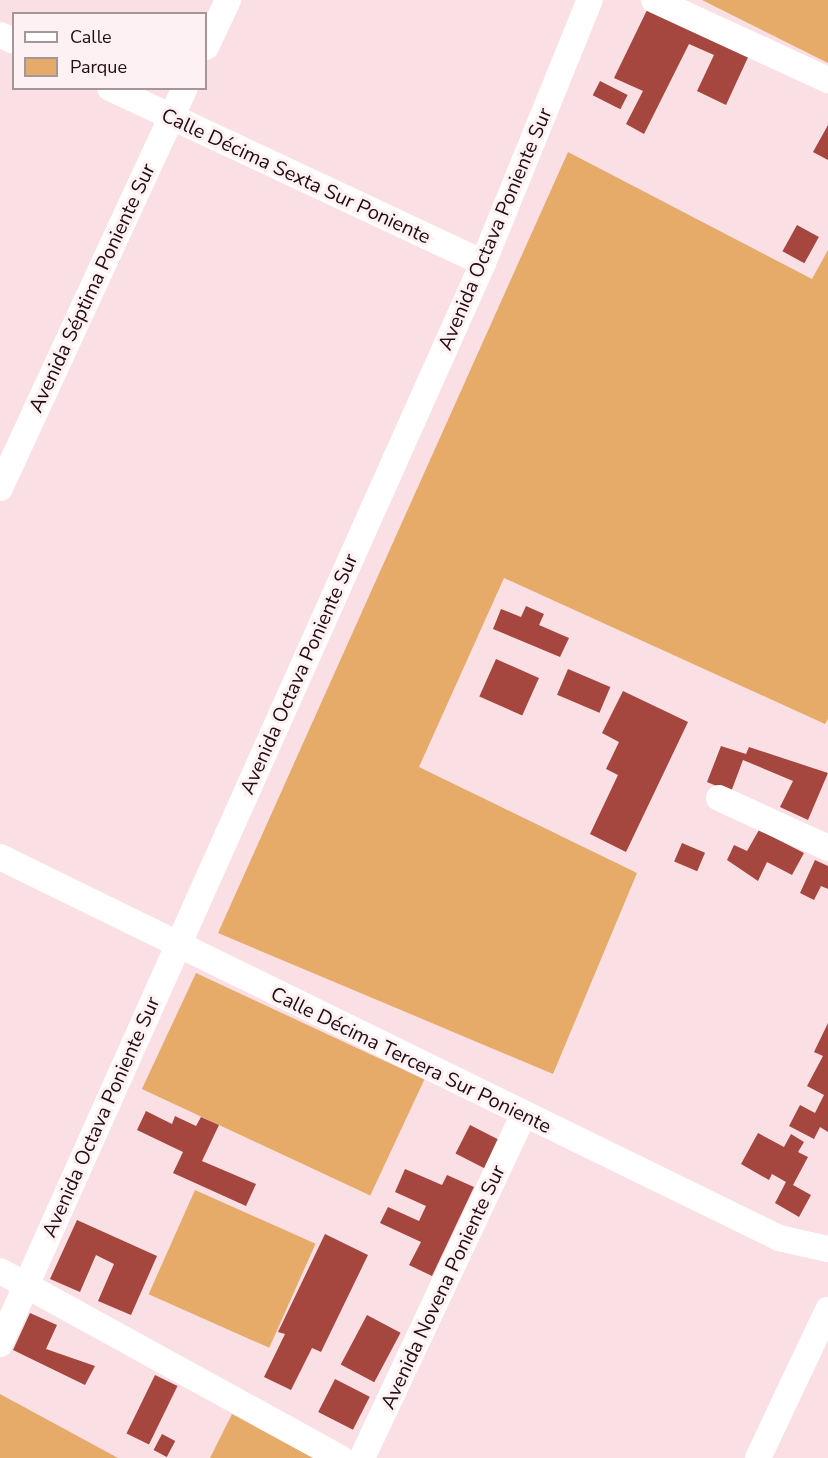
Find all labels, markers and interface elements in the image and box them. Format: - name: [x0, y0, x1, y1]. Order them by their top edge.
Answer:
- legend: [12, 12, 207, 90]
- text: Calle: [70, 25, 112, 49]
- text: Parque: [70, 55, 127, 79]
- street label: Calle Décima Sexta Sur Poniente: [158, 103, 434, 249]
- street label: Avenida Octava Poniente Sur: [433, 104, 557, 354]
- street label: Avenida Séptima Poniente Sur: [24, 160, 160, 416]
- street label: Avenida Octava Poniente Sur: [235, 550, 363, 798]
- street label: Calle Décima Tercera Sur Poniente: [267, 982, 555, 1138]
- street label: Avenida Octava Poniente Sur: [37, 993, 165, 1241]
- street label: Avenida Novena Poniente Sur: [376, 1161, 510, 1413]

